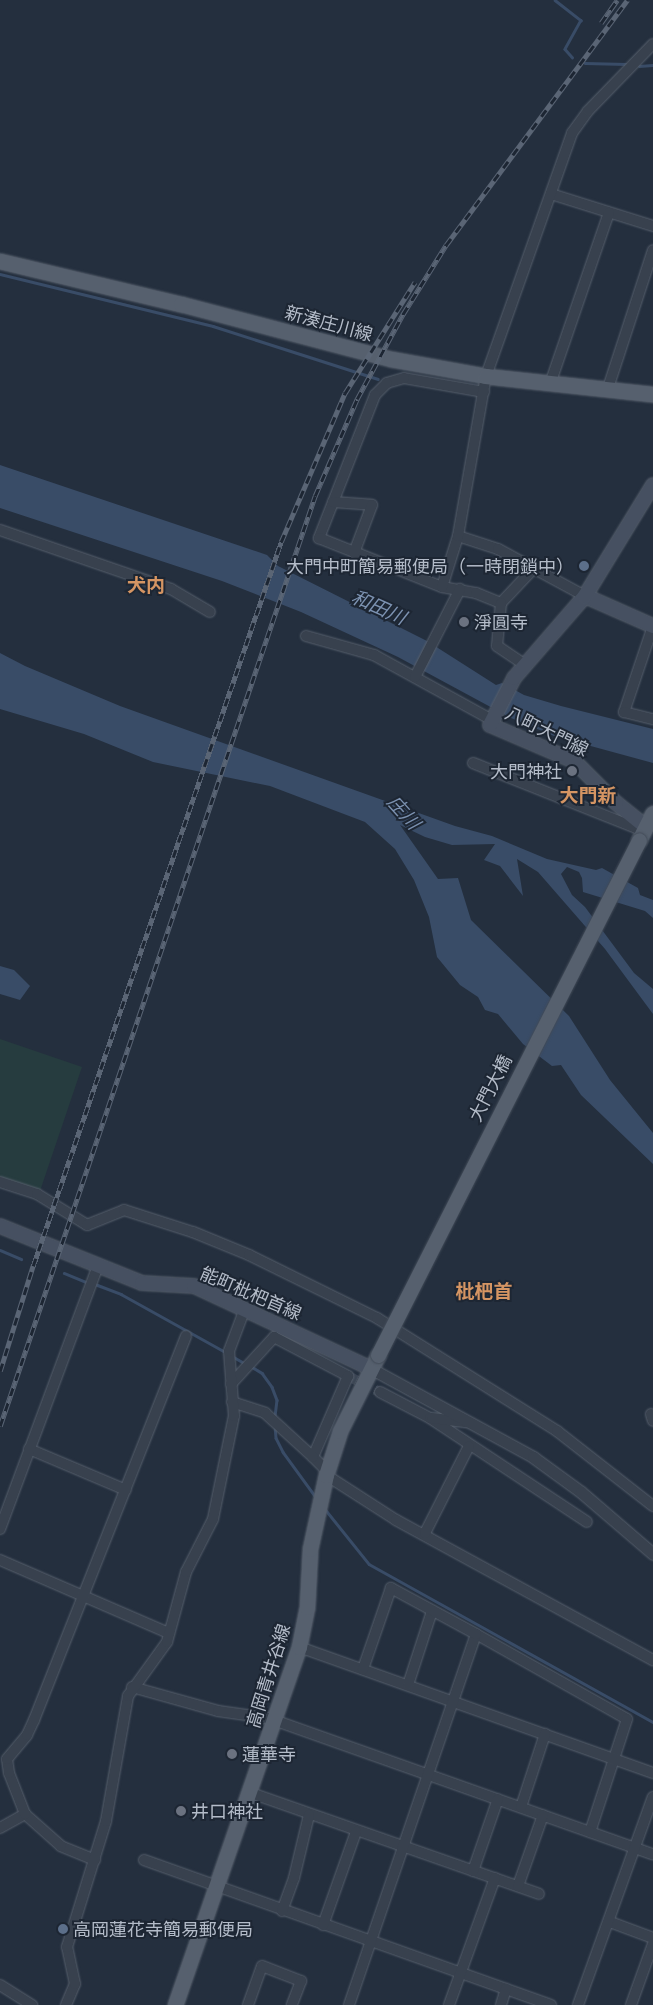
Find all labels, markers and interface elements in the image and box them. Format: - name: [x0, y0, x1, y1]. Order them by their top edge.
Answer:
- street label: 新湊庄川線: [283, 301, 375, 345]
- place label: 大門中町簡易郵便局（一時閉鎖中）: [286, 555, 574, 577]
- marker: 大門中町簡易郵便局（一時閉鎖中）: [578, 560, 590, 572]
- district label: 犬内: [127, 574, 165, 596]
- water label: 和田川: [348, 585, 410, 629]
- place label: 淨圓寺: [474, 611, 528, 633]
- marker: 淨圓寺: [458, 616, 470, 628]
- street label: 八町大門線: [502, 702, 592, 760]
- place label: 大門神社: [490, 760, 562, 782]
- marker: 大門神社: [566, 765, 578, 777]
- district label: 大門新: [560, 784, 616, 806]
- water label: 庄川: [383, 790, 425, 834]
- street label: 大門大橋: [464, 1051, 516, 1125]
- street label: 能町枇杷首線: [197, 1262, 305, 1324]
- district label: 枇杷首: [456, 1280, 512, 1302]
- street label: 高岡青井谷線: [242, 1621, 294, 1731]
- place label: 蓮華寺: [242, 1743, 296, 1765]
- marker: 蓮華寺: [226, 1748, 238, 1760]
- place label: 井口神社: [191, 1800, 263, 1822]
- marker: 井口神社: [175, 1805, 187, 1817]
- place label: 高岡蓮花寺簡易郵便局: [73, 1918, 253, 1940]
- marker: 高岡蓮花寺簡易郵便局: [57, 1923, 69, 1935]

